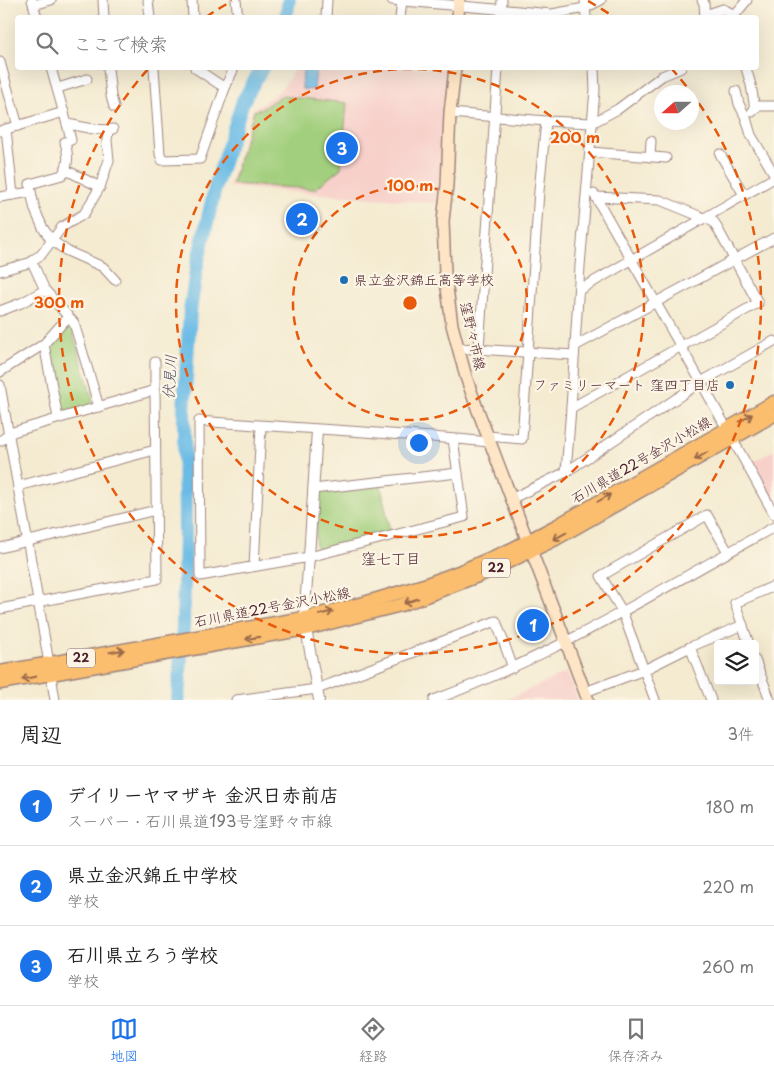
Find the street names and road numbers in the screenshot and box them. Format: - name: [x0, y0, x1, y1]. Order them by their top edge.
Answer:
- street label: 窪野々市線: [455, 299, 492, 372]
- street label: 石川県道22号金沢小松線: [567, 411, 715, 508]
- road number: 22: [482, 558, 510, 578]
- street label: 石川県道22号金沢小松線: [192, 581, 352, 632]
- road number: 22: [67, 648, 95, 668]

